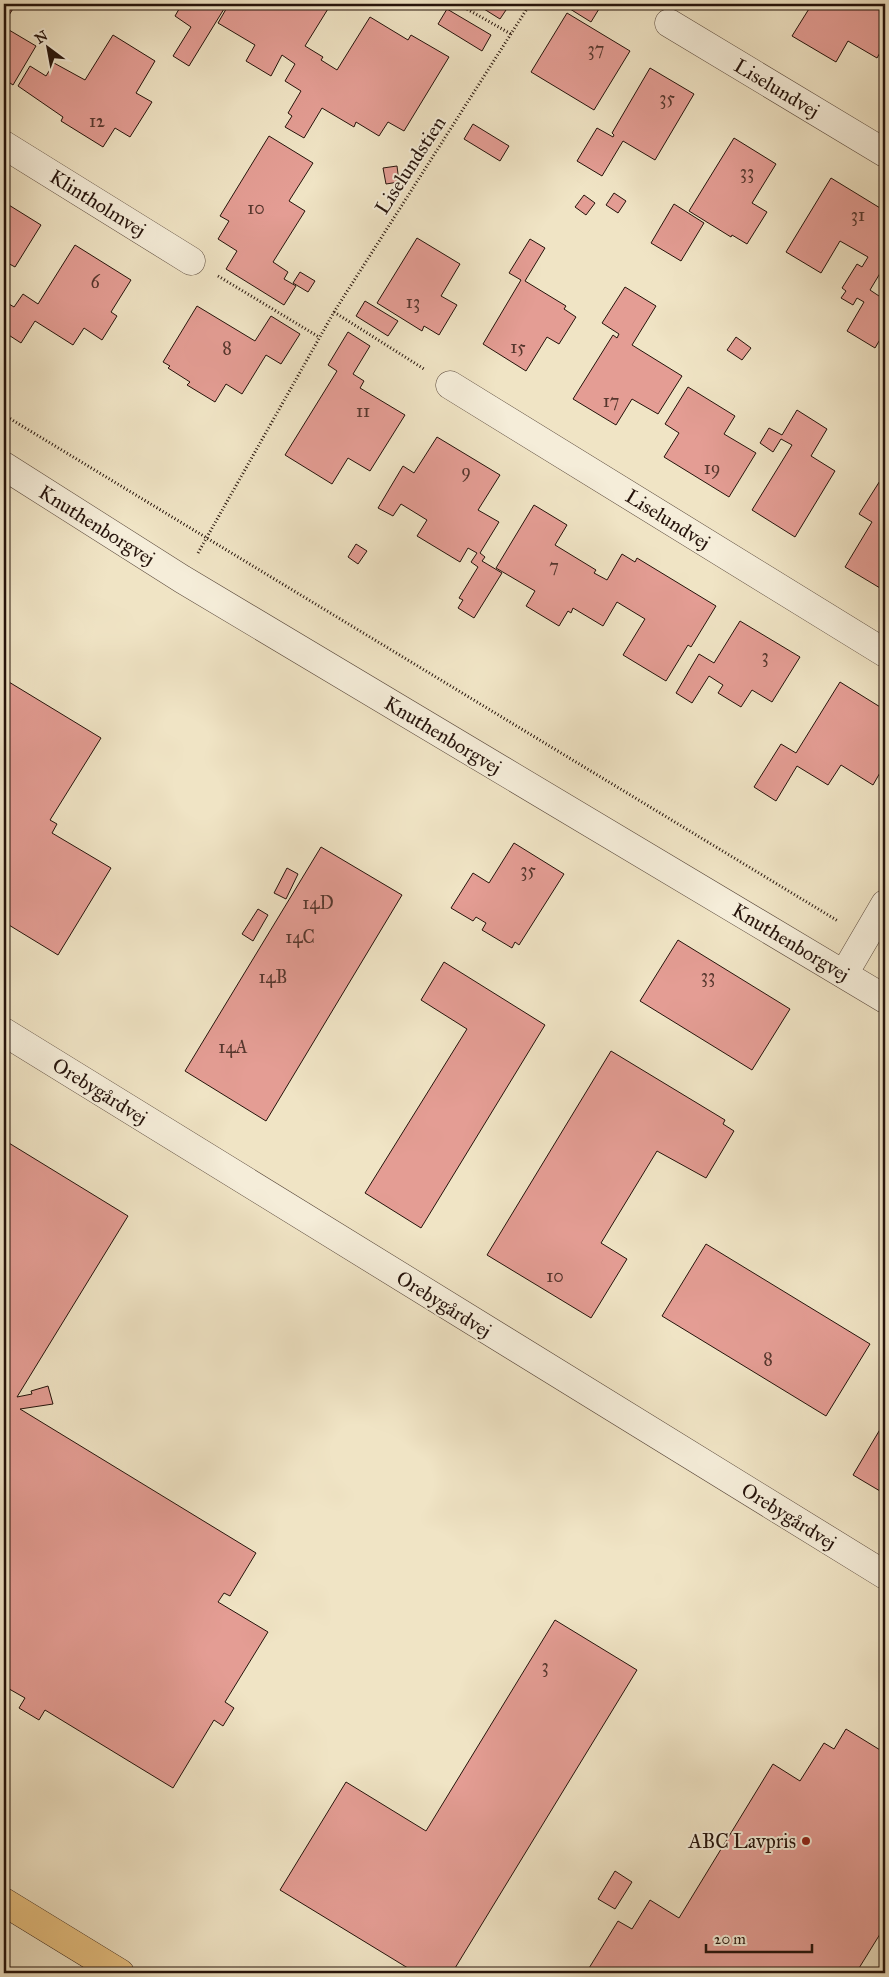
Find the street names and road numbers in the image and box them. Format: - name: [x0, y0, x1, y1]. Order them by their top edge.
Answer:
- street label: Liselundvej: [730, 53, 824, 123]
- street label: Liselundstien: [370, 111, 451, 218]
- street label: Klintholmvej: [46, 164, 150, 242]
- street label: Knuthenborgvej: [34, 480, 160, 571]
- street label: Liselundvej: [621, 484, 715, 554]
- street label: Knuthenborgvej: [380, 691, 506, 780]
- street label: Knuthenborgvej: [728, 898, 854, 987]
- street label: Orebygårdvej: [48, 1052, 152, 1130]
- street label: Orebygårdvej: [392, 1265, 496, 1343]
- street label: Orebygårdvej: [737, 1477, 841, 1555]

